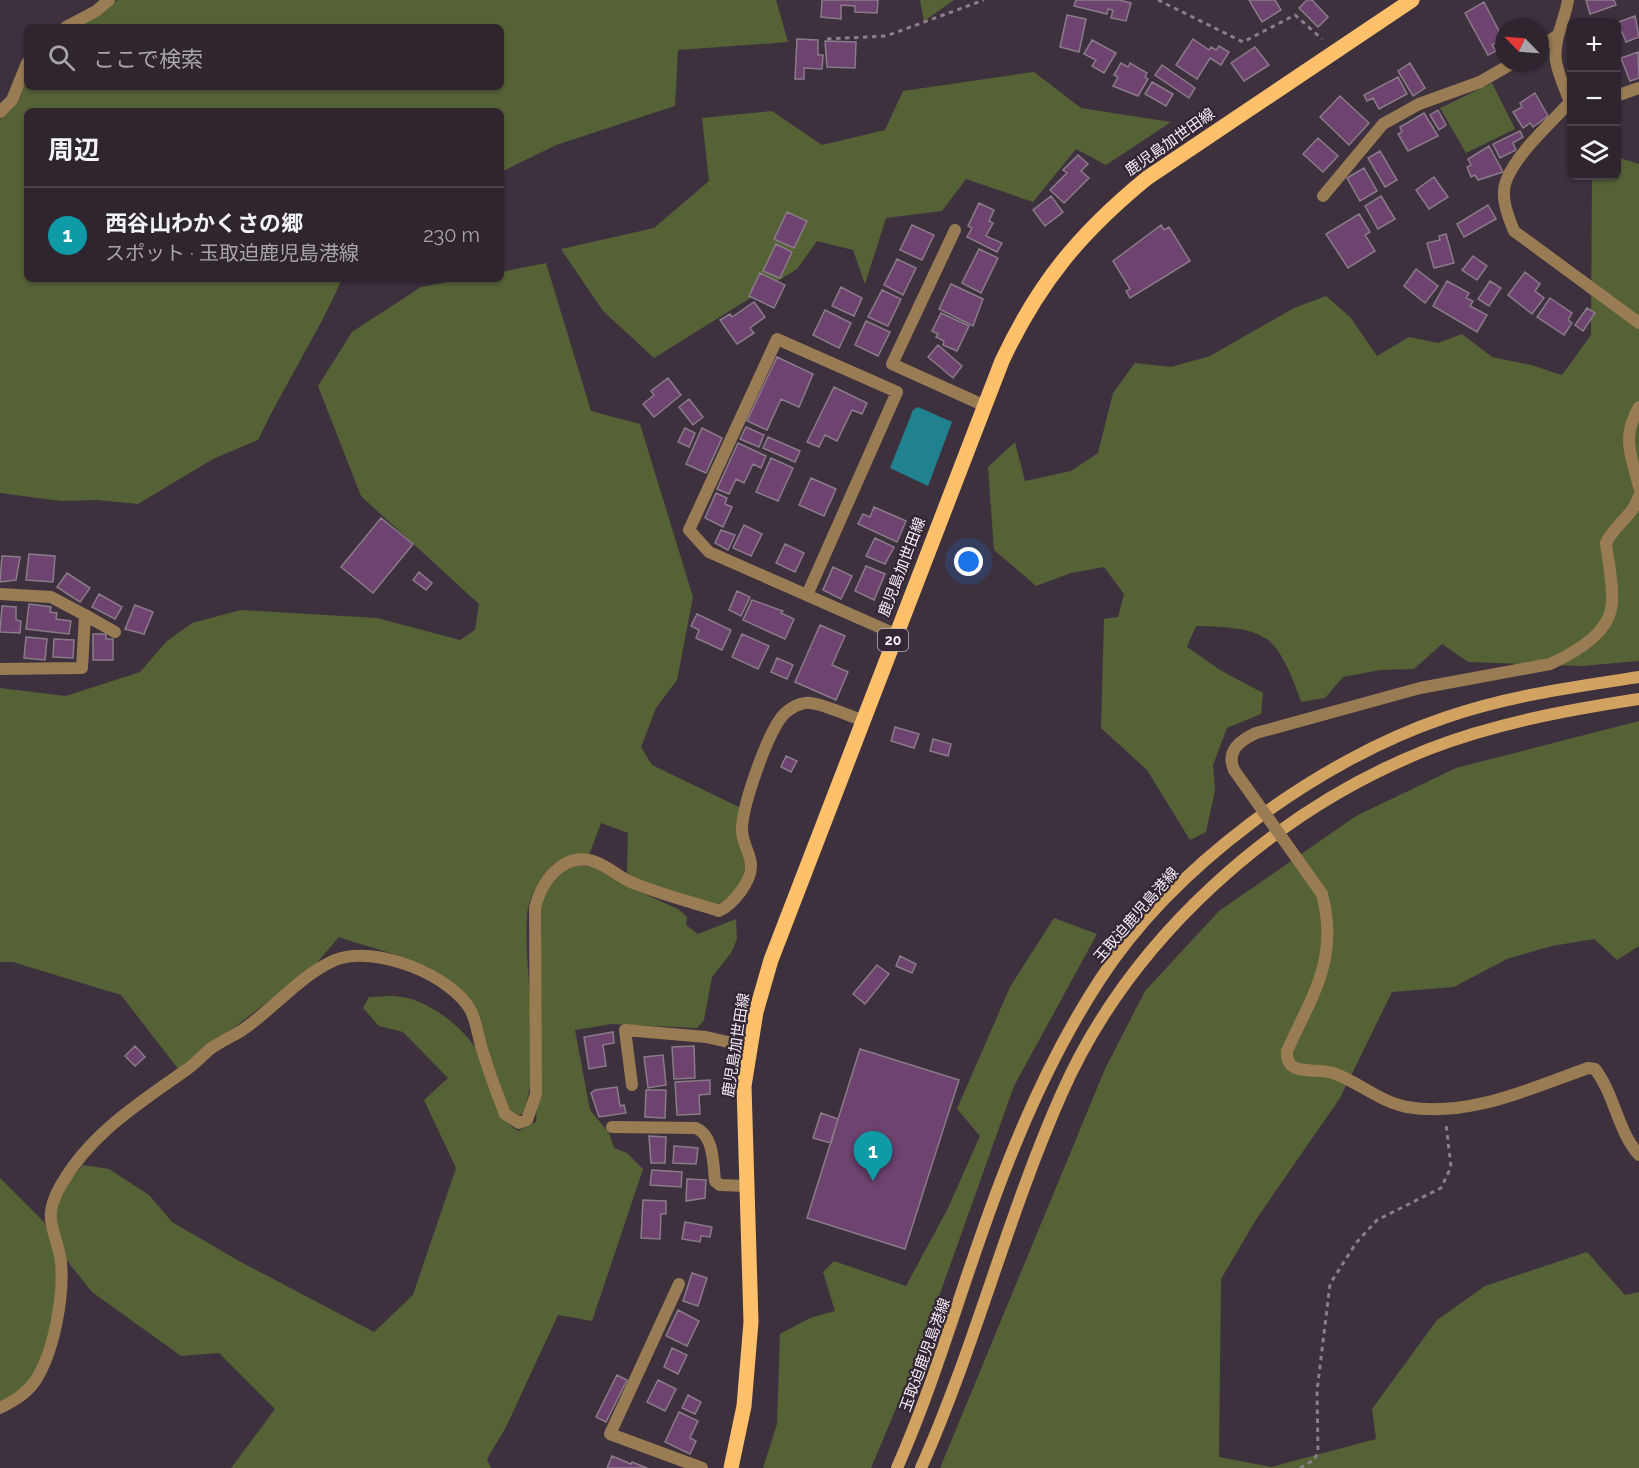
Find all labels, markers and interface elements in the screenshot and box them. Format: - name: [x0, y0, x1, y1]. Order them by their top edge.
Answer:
- north arrow: [1495, 18, 1549, 72]
- map controls: [1567, 18, 1621, 180]
- button: +: [1567, 18, 1621, 72]
- search box: [24, 24, 504, 90]
- icon: search: [45, 41, 78, 74]
- text: ここで検索: [93, 46, 203, 72]
- button: −: [1567, 72, 1621, 126]
- street label: 鹿児島加世田線: [1122, 105, 1218, 179]
- button: layers: [1567, 126, 1621, 180]
- text: 周辺: [48, 135, 100, 165]
- text: 西谷山わかくさの郷: [105, 210, 303, 236]
- text: 1: [63, 223, 72, 247]
- text: 230 m: [423, 223, 480, 247]
- text: スポット · 玉取迫鹿児島港線: [105, 241, 359, 265]
- street label: 鹿児島加世田線: [875, 515, 929, 619]
- your location: [954, 547, 983, 576]
- road number: 20: [878, 629, 908, 651]
- street label: 玉取迫鹿児島港線: [1090, 864, 1182, 966]
- street label: 鹿児島加世田線: [719, 992, 753, 1098]
- pin: 1: [854, 1132, 892, 1181]
- street label: 玉取迫鹿児島港線: [896, 1296, 954, 1414]

